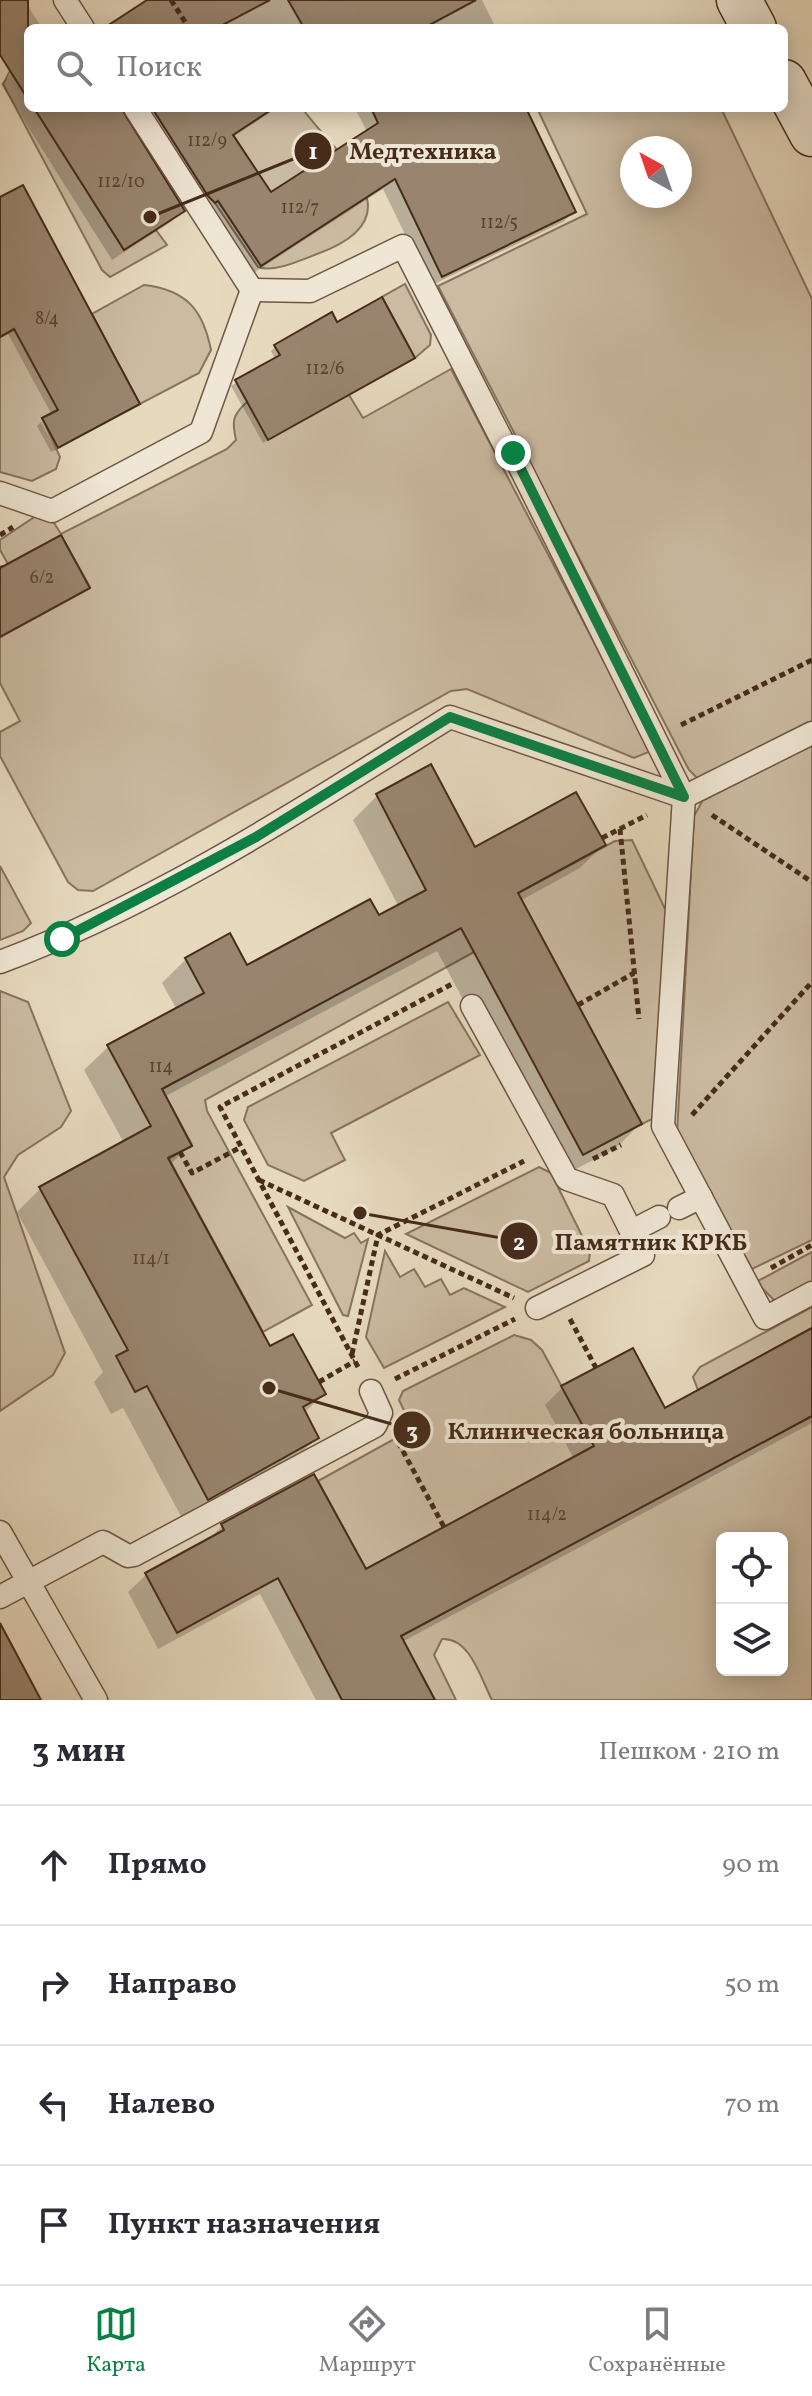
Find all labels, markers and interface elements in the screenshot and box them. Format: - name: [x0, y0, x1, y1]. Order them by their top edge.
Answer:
- search box: [24, 24, 788, 112]
- icon: search: [52, 46, 96, 90]
- text: Поиск: [116, 47, 202, 89]
- callout: Медтехника: [293, 127, 512, 175]
- house number: 112/9: [187, 129, 227, 154]
- text: 1: [308, 136, 318, 170]
- text: Медтехника: [349, 136, 497, 170]
- north arrow: [620, 136, 692, 208]
- house number: 112/10: [97, 170, 145, 195]
- house number: 112/7: [281, 196, 319, 221]
- house number: 112/5: [480, 211, 518, 236]
- house number: 8/4: [35, 307, 59, 332]
- house number: 112/6: [306, 357, 344, 382]
- route end: [495, 435, 531, 471]
- house number: 6/2: [30, 566, 54, 591]
- route start: [44, 921, 80, 957]
- house number: 114: [149, 1055, 173, 1080]
- callout: Памятник КРКБ: [499, 1217, 764, 1265]
- text: 2: [513, 1227, 525, 1261]
- text: Памятник КРКБ: [555, 1227, 747, 1261]
- house number: 114/1: [132, 1247, 170, 1272]
- callout: Клиническая больница: [392, 1406, 741, 1454]
- text: 3: [406, 1416, 418, 1450]
- text: Клиническая больница: [448, 1416, 724, 1450]
- house number: 114/2: [527, 1503, 567, 1528]
- map controls: [716, 1532, 788, 1676]
- button: locate: [716, 1532, 788, 1604]
- button: layers: [716, 1604, 788, 1676]
- text: 3 мин: [32, 1729, 126, 1776]
- text: Пешком · 210 m: [599, 1734, 780, 1770]
- icon: ahead: [32, 1843, 76, 1887]
- text: Прямо: [108, 1844, 207, 1886]
- text: 90 m: [722, 1847, 780, 1883]
- icon: right: [32, 1963, 76, 2007]
- text: Направо: [108, 1964, 237, 2006]
- text: 50 m: [724, 1967, 780, 2003]
- icon: left: [32, 2083, 76, 2127]
- text: Налево: [108, 2084, 215, 2126]
- text: 70 m: [725, 2087, 780, 2123]
- icon: arrive: [32, 2203, 76, 2247]
- text: Пункт назначения: [108, 2204, 380, 2246]
- tab: Карта: [86, 2302, 146, 2381]
- tab: Маршрут: [319, 2302, 416, 2381]
- tab: Сохранённые: [588, 2302, 726, 2381]

